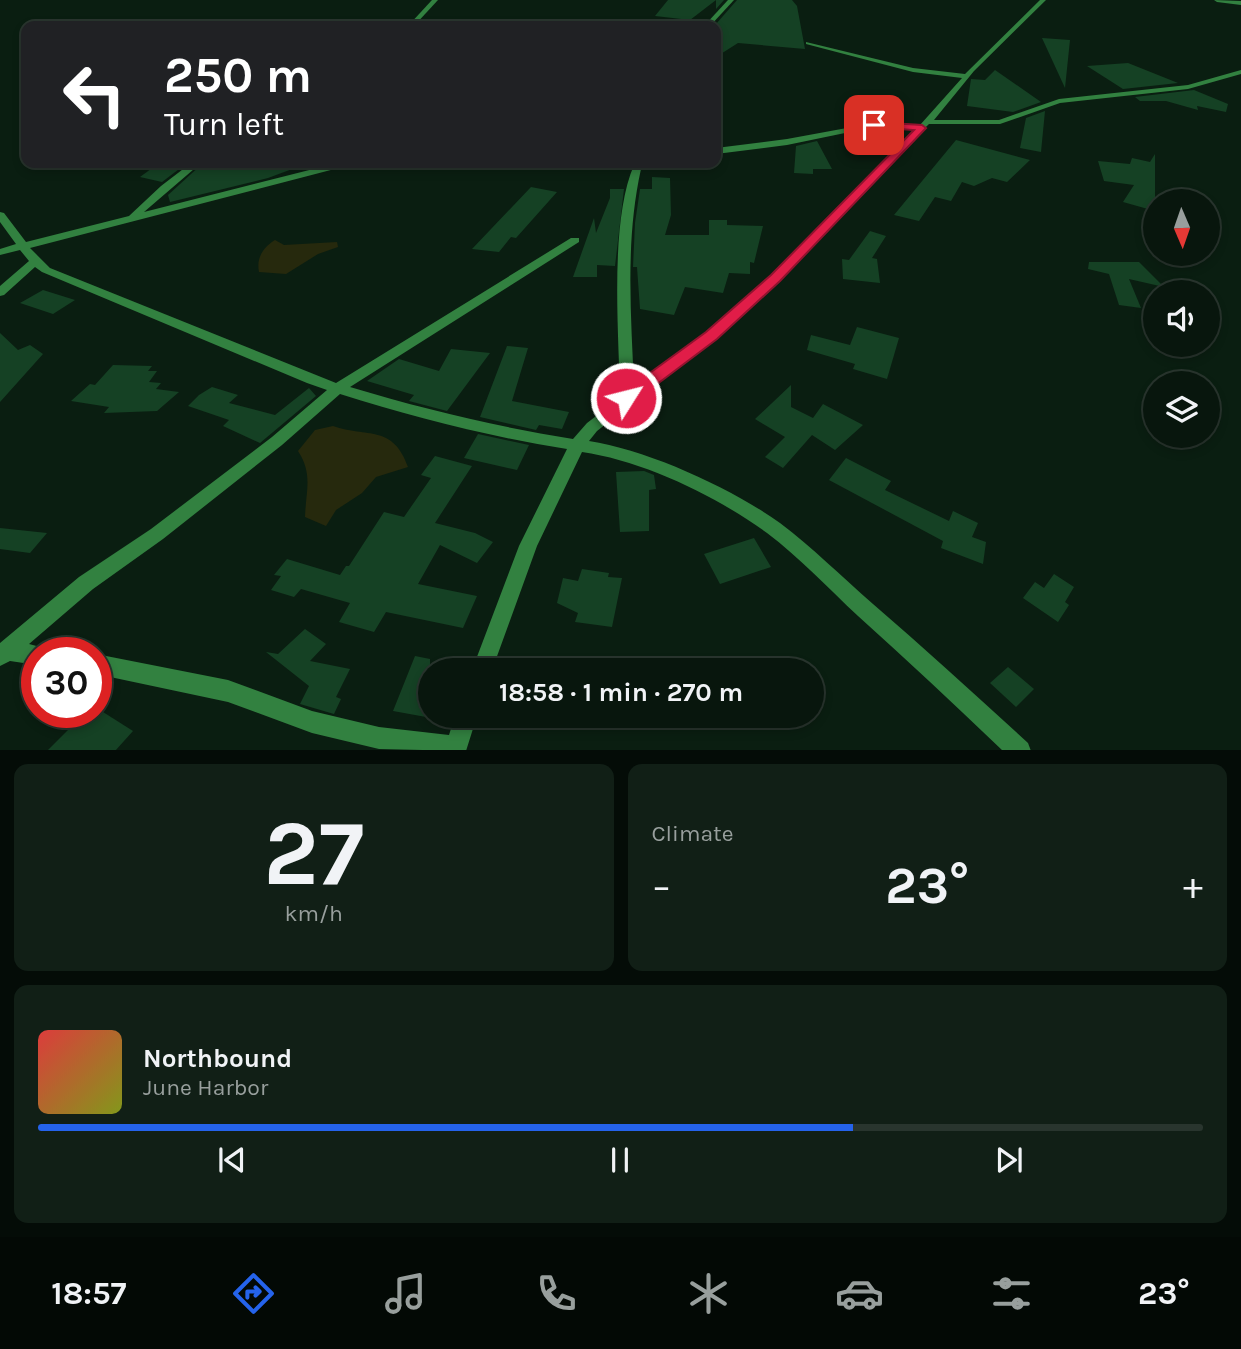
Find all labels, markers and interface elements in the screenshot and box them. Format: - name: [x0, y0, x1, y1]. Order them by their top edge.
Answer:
- text: 250 m: [164, 47, 312, 104]
- icon: left: [49, 49, 140, 140]
- pin: [844, 95, 904, 155]
- text: Turn left: [164, 106, 284, 143]
- icon: arrive: [855, 106, 893, 144]
- north arrow: [1143, 189, 1220, 266]
- map controls: [1143, 189, 1220, 448]
- button: sound: [1143, 280, 1220, 357]
- position arrow: [589, 361, 663, 435]
- button: layers: [1143, 371, 1220, 448]
- speed limit sign: 30: [21, 637, 112, 728]
- text: 18:58 · 1 min · 270 m: [499, 677, 743, 708]
- text: 27: [264, 801, 364, 907]
- text: Climate: [652, 820, 734, 847]
- text: 23°: [885, 855, 969, 916]
- text: −: [652, 864, 671, 909]
- text: +: [1183, 864, 1203, 909]
- text: km/h: [285, 900, 343, 927]
- text: Northbound: [143, 1043, 292, 1074]
- text: June Harbor: [143, 1074, 268, 1101]
- icon: previous: [213, 1141, 251, 1179]
- icon: pause: [601, 1141, 639, 1179]
- icon: next: [990, 1141, 1028, 1179]
- icon: directions: [229, 1269, 278, 1318]
- icon: music: [381, 1269, 430, 1318]
- icon: phone: [532, 1269, 581, 1318]
- icon: climate: [684, 1269, 733, 1318]
- icon: car: [835, 1269, 884, 1318]
- icon: filters: [987, 1269, 1036, 1318]
- text: 18:57: [51, 1275, 127, 1312]
- text: 23°: [1138, 1275, 1190, 1312]

